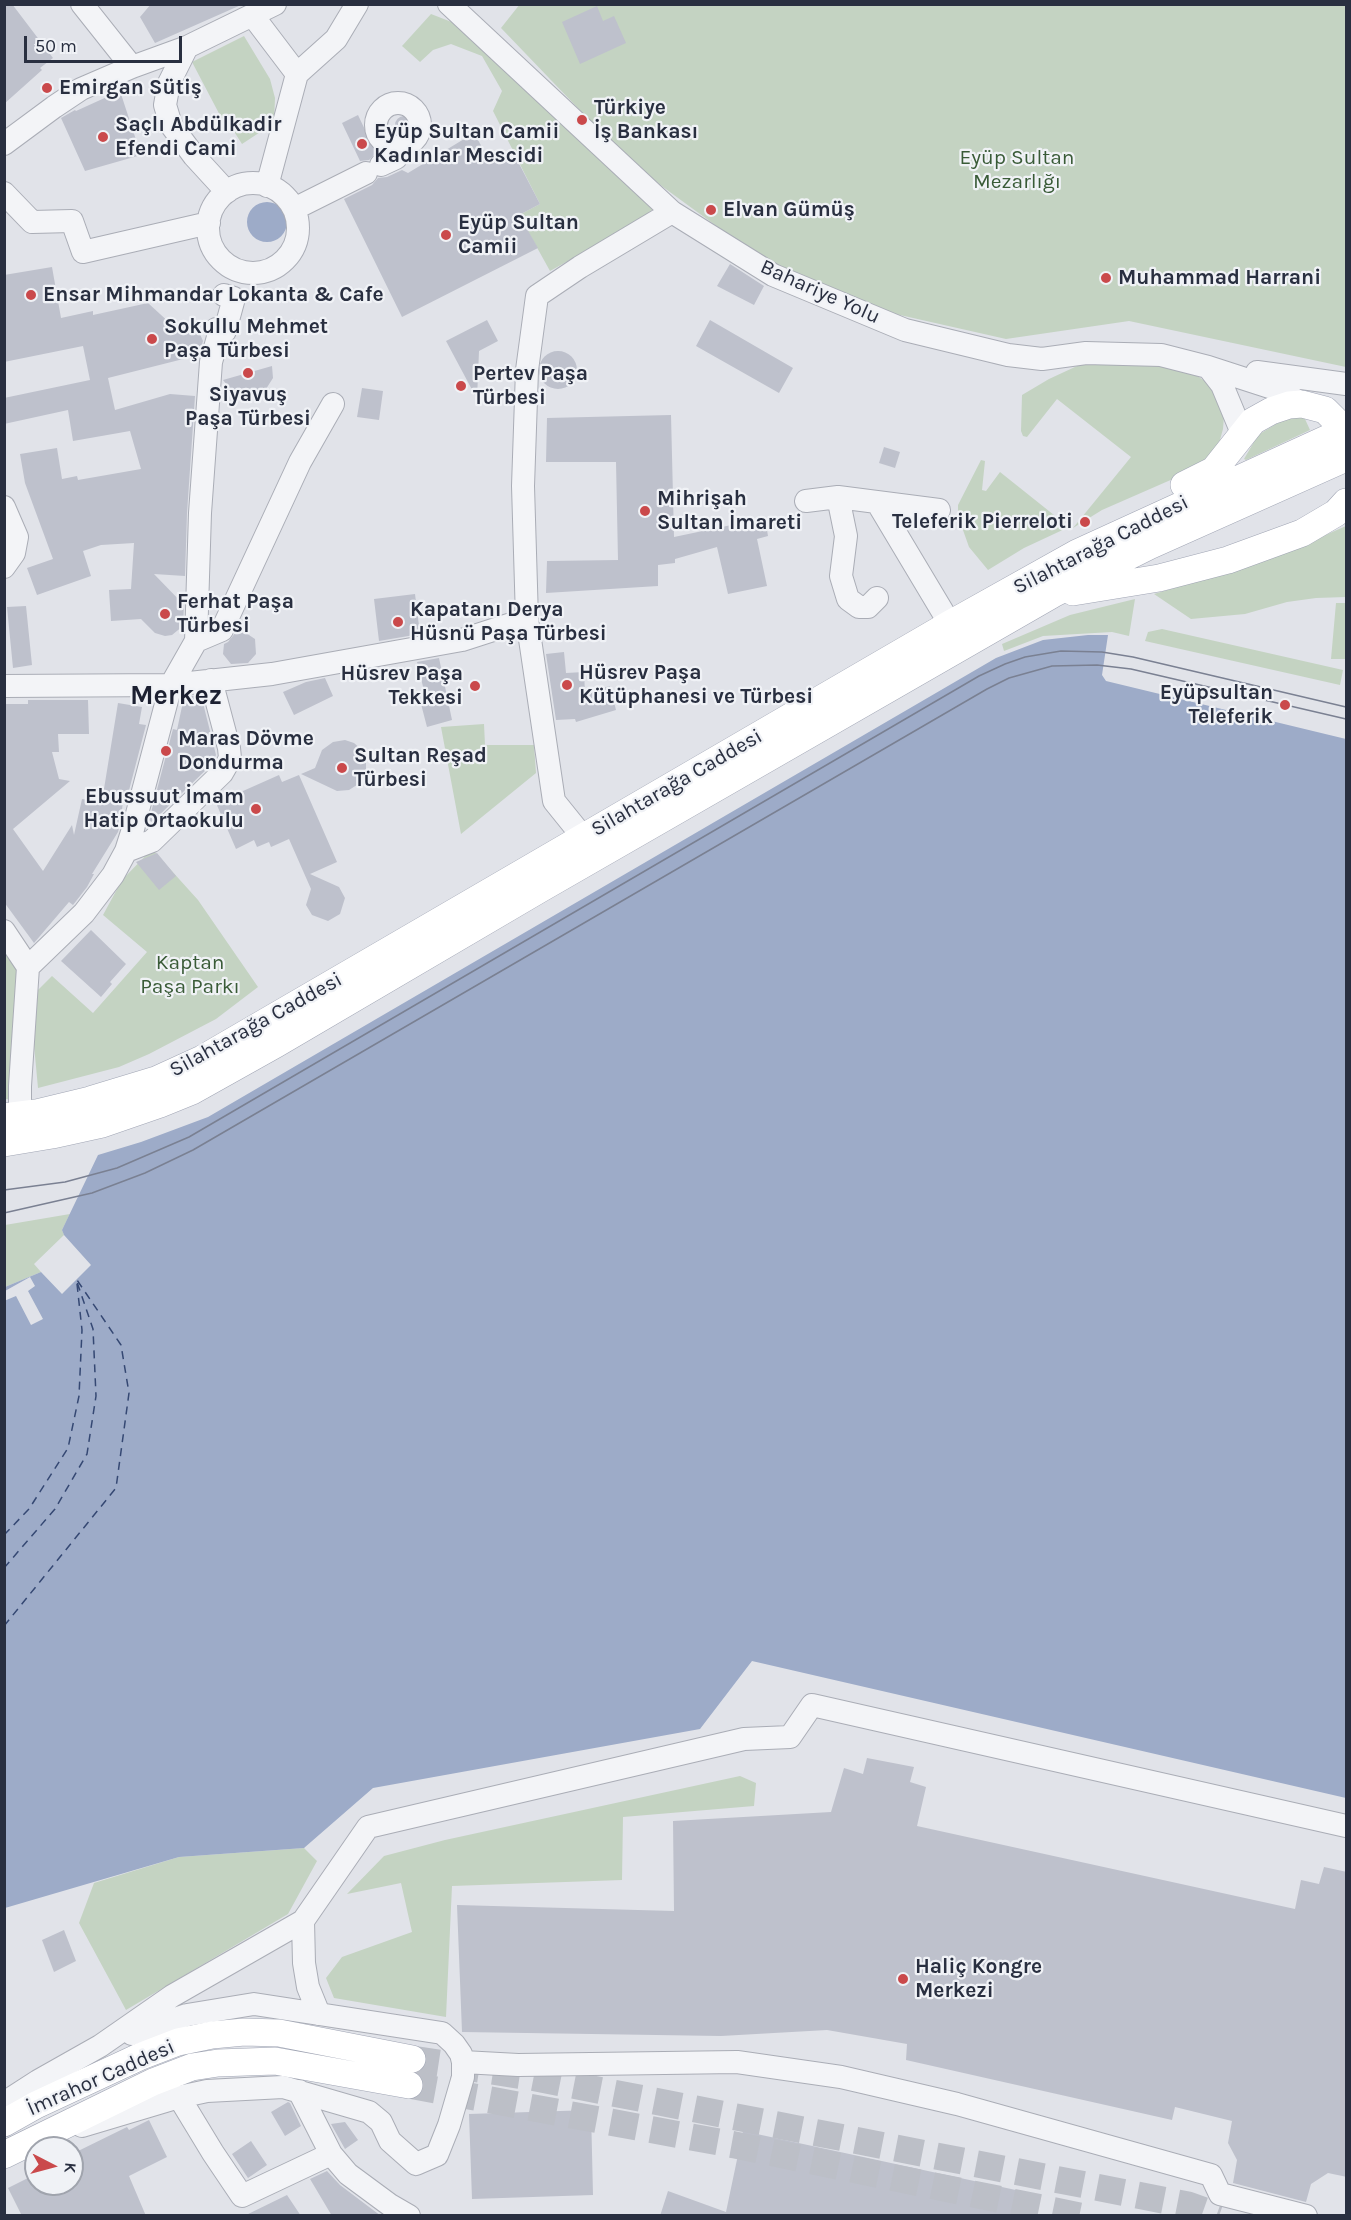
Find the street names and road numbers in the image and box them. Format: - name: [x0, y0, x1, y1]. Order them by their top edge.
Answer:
- street label: Bahariye Yolu: [756, 254, 884, 330]
- street label: Silahtarağa Caddesi: [1009, 490, 1193, 600]
- street label: Silahtarağa Caddesi: [587, 724, 767, 842]
- street label: Silahtarağa Caddesi: [165, 967, 347, 1083]
- street label: İmrahor Caddesi: [23, 2034, 179, 2122]

